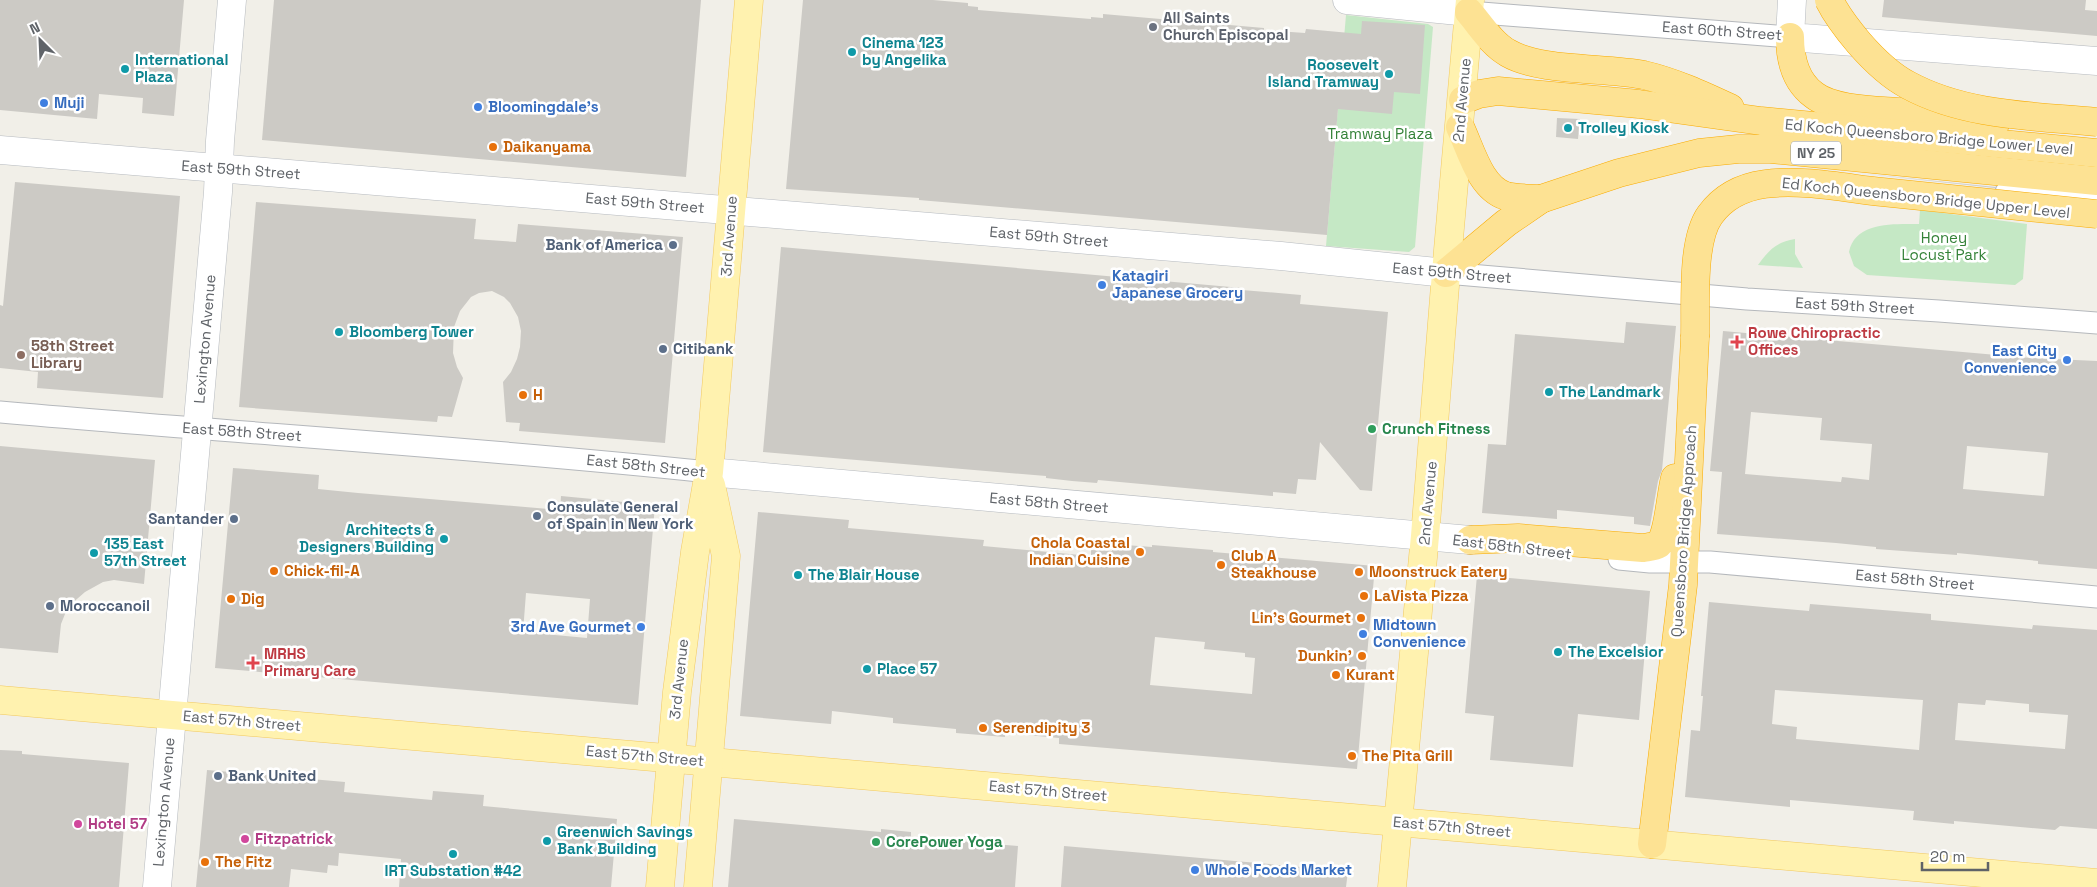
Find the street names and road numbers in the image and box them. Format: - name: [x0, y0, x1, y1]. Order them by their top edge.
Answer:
- street label: East 60th Street: [1661, 17, 1783, 44]
- street label: 2nd Avenue: [1448, 57, 1475, 143]
- street label: Ed Koch Queensboro Bridge Lower Level: [1784, 114, 2074, 159]
- road number: NY 25: [1791, 142, 1841, 164]
- street label: East 59th Street: [181, 156, 301, 183]
- street label: Ed Koch Queensboro Bridge Upper Level: [1781, 173, 2071, 222]
- street label: East 59th Street: [585, 188, 705, 217]
- street label: 3rd Avenue: [716, 195, 741, 277]
- street label: East 59th Street: [989, 222, 1109, 251]
- street label: East 59th Street: [1392, 258, 1512, 287]
- street label: Lexington Avenue: [189, 273, 220, 404]
- street label: East 59th Street: [1795, 293, 1915, 318]
- street label: East 58th Street: [182, 418, 302, 445]
- street label: Queensboro Bridge Approach: [1667, 424, 1700, 638]
- street label: East 58th Street: [586, 450, 707, 481]
- street label: 2nd Avenue: [1414, 460, 1441, 546]
- street label: East 58th Street: [989, 488, 1110, 517]
- street label: East 58th Street: [1452, 530, 1573, 563]
- street label: East 58th Street: [1855, 565, 1976, 594]
- street label: 3rd Avenue: [665, 638, 692, 720]
- street label: East 57th Street: [182, 706, 302, 735]
- street label: Lexington Avenue: [148, 736, 179, 867]
- street label: East 57th Street: [585, 741, 705, 770]
- street label: East 57th Street: [988, 776, 1108, 805]
- street label: East 57th Street: [1392, 812, 1512, 841]

